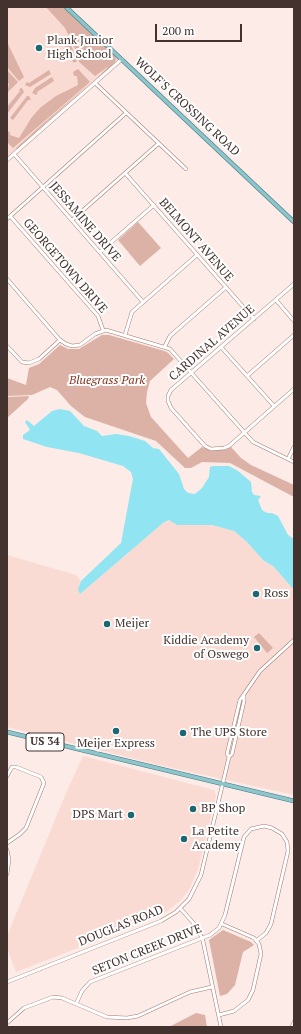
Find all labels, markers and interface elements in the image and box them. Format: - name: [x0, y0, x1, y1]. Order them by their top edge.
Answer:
- scale bar: [157, 16, 244, 42]
- text: 200 m: [162, 23, 194, 38]
- place label: Plank Junior High School: [47, 34, 113, 62]
- marker: Plank Junior High School: [34, 43, 44, 53]
- street label: WOLF'S CROSSING ROAD: [132, 55, 242, 159]
- street label: JESSAMINE DRIVE: [46, 179, 124, 265]
- street label: BELMONT AVENUE: [156, 196, 236, 284]
- street label: GEORGETOWN DRIVE: [20, 216, 110, 316]
- street label: CARDINAL AVENUE: [166, 302, 258, 384]
- park label: Bluegrass Park: [69, 374, 145, 388]
- place label: Ross: [264, 587, 288, 601]
- marker: Ross: [251, 589, 261, 599]
- place label: Meijer: [115, 617, 149, 631]
- marker: Meijer: [102, 619, 112, 629]
- place label: Kiddie Academy of Oswego: [163, 634, 249, 662]
- marker: Kiddie Academy of Oswego: [252, 643, 262, 653]
- marker: Meijer Express: [111, 726, 121, 736]
- place label: The UPS Store: [191, 726, 267, 740]
- marker: The UPS Store: [178, 728, 188, 738]
- road number: US 34: [26, 733, 64, 751]
- place label: Meijer Express: [77, 737, 155, 751]
- place label: BP Shop: [201, 802, 245, 816]
- marker: BP Shop: [188, 804, 198, 814]
- place label: DPS Mart: [72, 808, 123, 822]
- marker: DPS Mart: [126, 810, 136, 820]
- place label: La Petite Academy: [192, 825, 241, 853]
- marker: La Petite Academy: [179, 834, 189, 844]
- street label: DOUGLAS ROAD: [77, 902, 165, 950]
- street label: SETON CREEK DRIVE: [90, 921, 204, 979]

